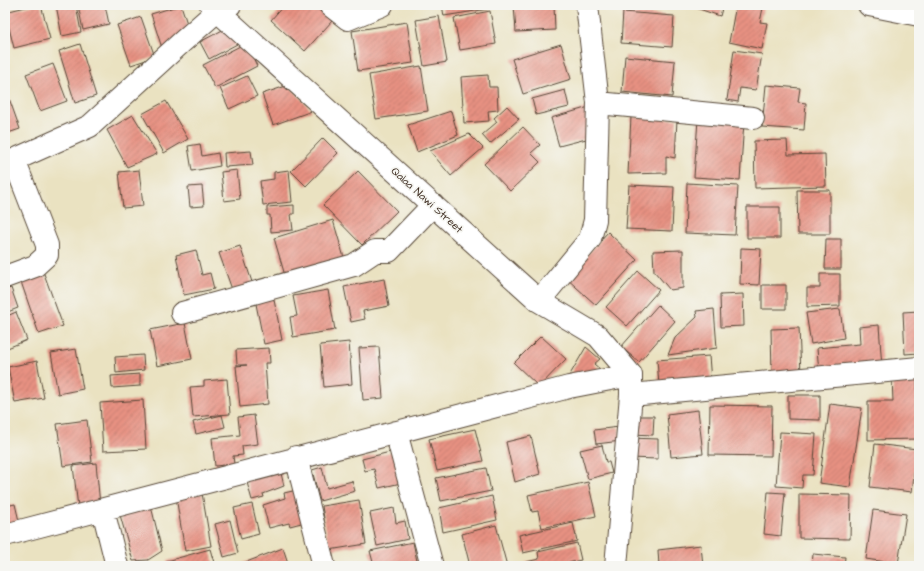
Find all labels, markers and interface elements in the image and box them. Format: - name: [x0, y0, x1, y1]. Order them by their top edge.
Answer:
- street label: Qalaa Nawi Street: [388, 164, 467, 237]

